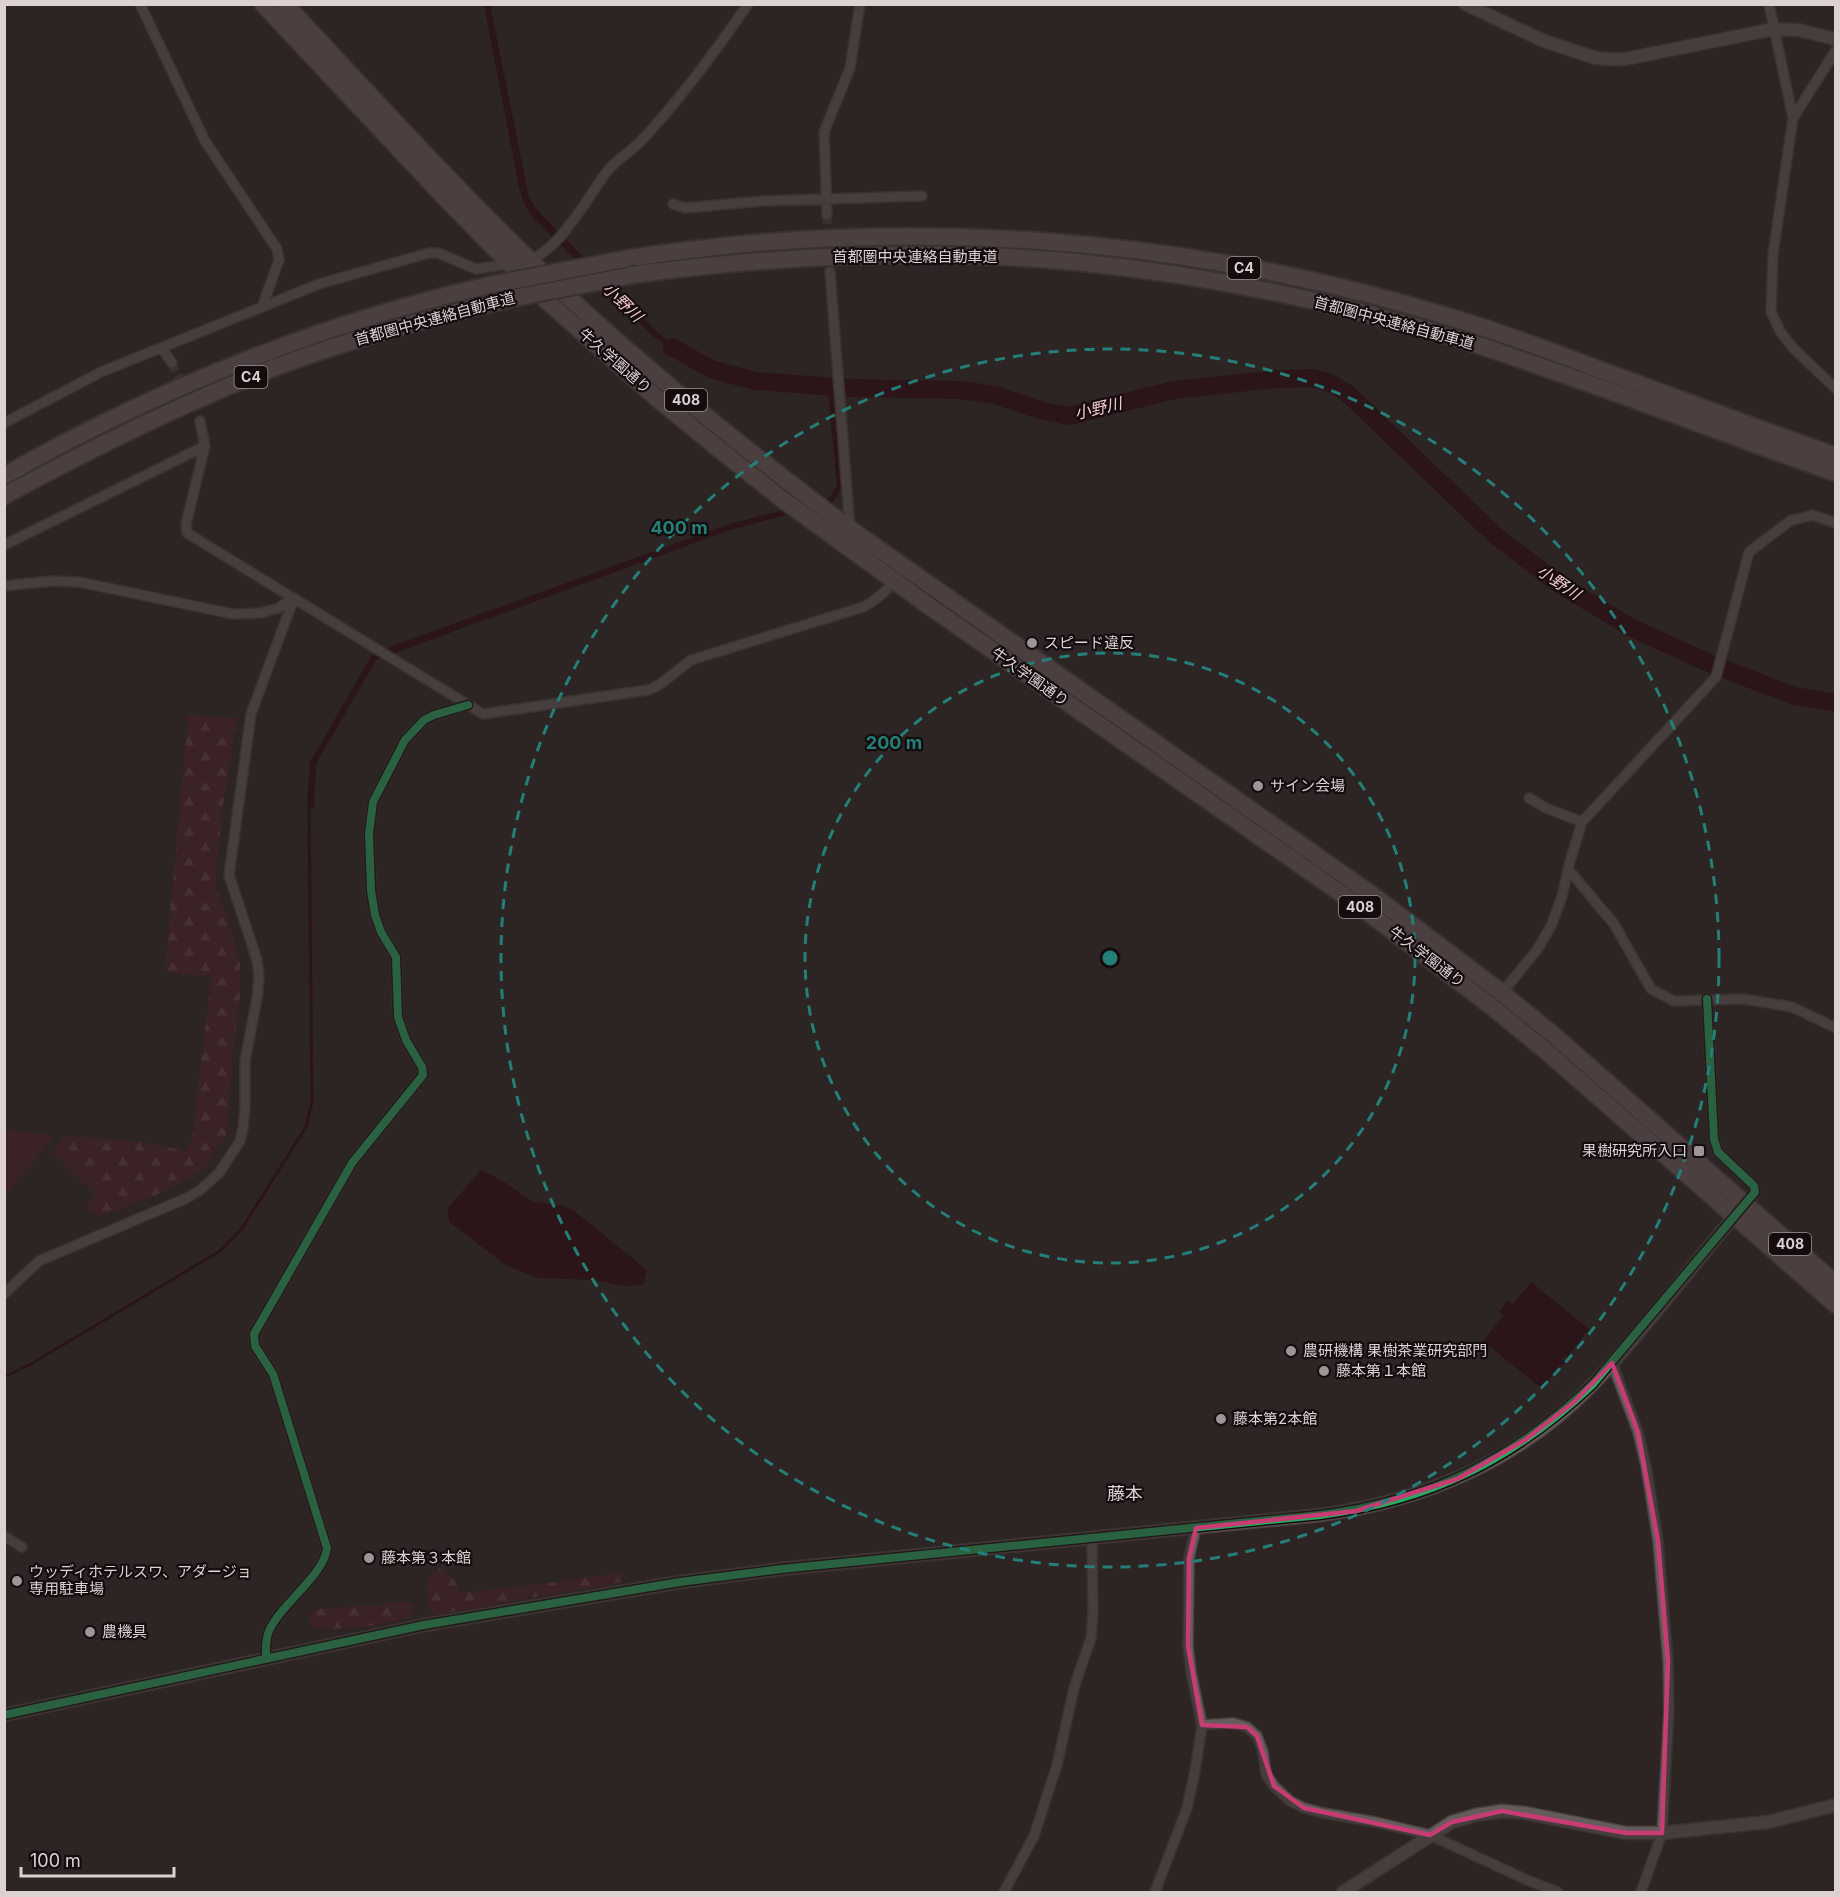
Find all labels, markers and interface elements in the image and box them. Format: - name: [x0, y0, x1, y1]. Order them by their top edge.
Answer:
- street label: 首都圏中央連絡自動車道: [832, 247, 998, 266]
- road number: C4: [1228, 257, 1260, 279]
- water label: 小野川: [599, 278, 649, 327]
- street label: 首都圏中央連絡自動車道: [353, 288, 517, 349]
- street label: 首都圏中央連絡自動車道: [1312, 292, 1476, 353]
- street label: 牛久学園通り: [575, 324, 656, 397]
- road number: C4: [234, 366, 268, 388]
- road number: 408: [665, 389, 707, 411]
- water label: 小野川: [1072, 392, 1126, 423]
- text: 400 m: [650, 517, 708, 538]
- water label: 小野川: [1534, 560, 1586, 605]
- place label: スピード違反: [1044, 633, 1134, 652]
- marker: スピード違反: [1025, 636, 1039, 650]
- street label: 牛久学園通り: [988, 643, 1073, 710]
- text: 200 m: [866, 732, 922, 753]
- place label: サイン会場: [1270, 776, 1345, 795]
- marker: サイン会場: [1251, 779, 1265, 793]
- road number: 408: [1339, 896, 1381, 918]
- street label: 牛久学園通り: [1386, 922, 1469, 991]
- centre of rings: [1100, 948, 1120, 968]
- place label: 果樹研究所入口: [1582, 1141, 1687, 1160]
- marker: 果樹研究所入口: [1692, 1144, 1706, 1158]
- road number: 408: [1769, 1233, 1811, 1255]
- place label: 農研機構 果樹茶業研究部門: [1303, 1341, 1487, 1360]
- marker: 農研機構 果樹茶業研究部門: [1284, 1344, 1298, 1358]
- place label: 藤本第１本館: [1336, 1361, 1426, 1380]
- marker: 藤本第１本館: [1317, 1364, 1331, 1378]
- place label: 藤本第2本館: [1233, 1409, 1317, 1428]
- marker: 藤本第2本館: [1214, 1412, 1228, 1426]
- district label: 藤本: [1107, 1483, 1143, 1504]
- place label: 藤本第３本館: [381, 1548, 471, 1567]
- marker: 藤本第３本館: [362, 1551, 376, 1565]
- place label: ウッディホテルスワ、アダージョ 専用駐車場: [29, 1562, 252, 1598]
- marker: ウッディホテルスワ、アダージョ 専用駐車場: [10, 1574, 24, 1588]
- place label: 農機具: [102, 1622, 147, 1641]
- marker: 農機具: [83, 1625, 97, 1639]
- scale bar: [21, 1840, 174, 1878]
- text: 100 m: [30, 1850, 81, 1871]

